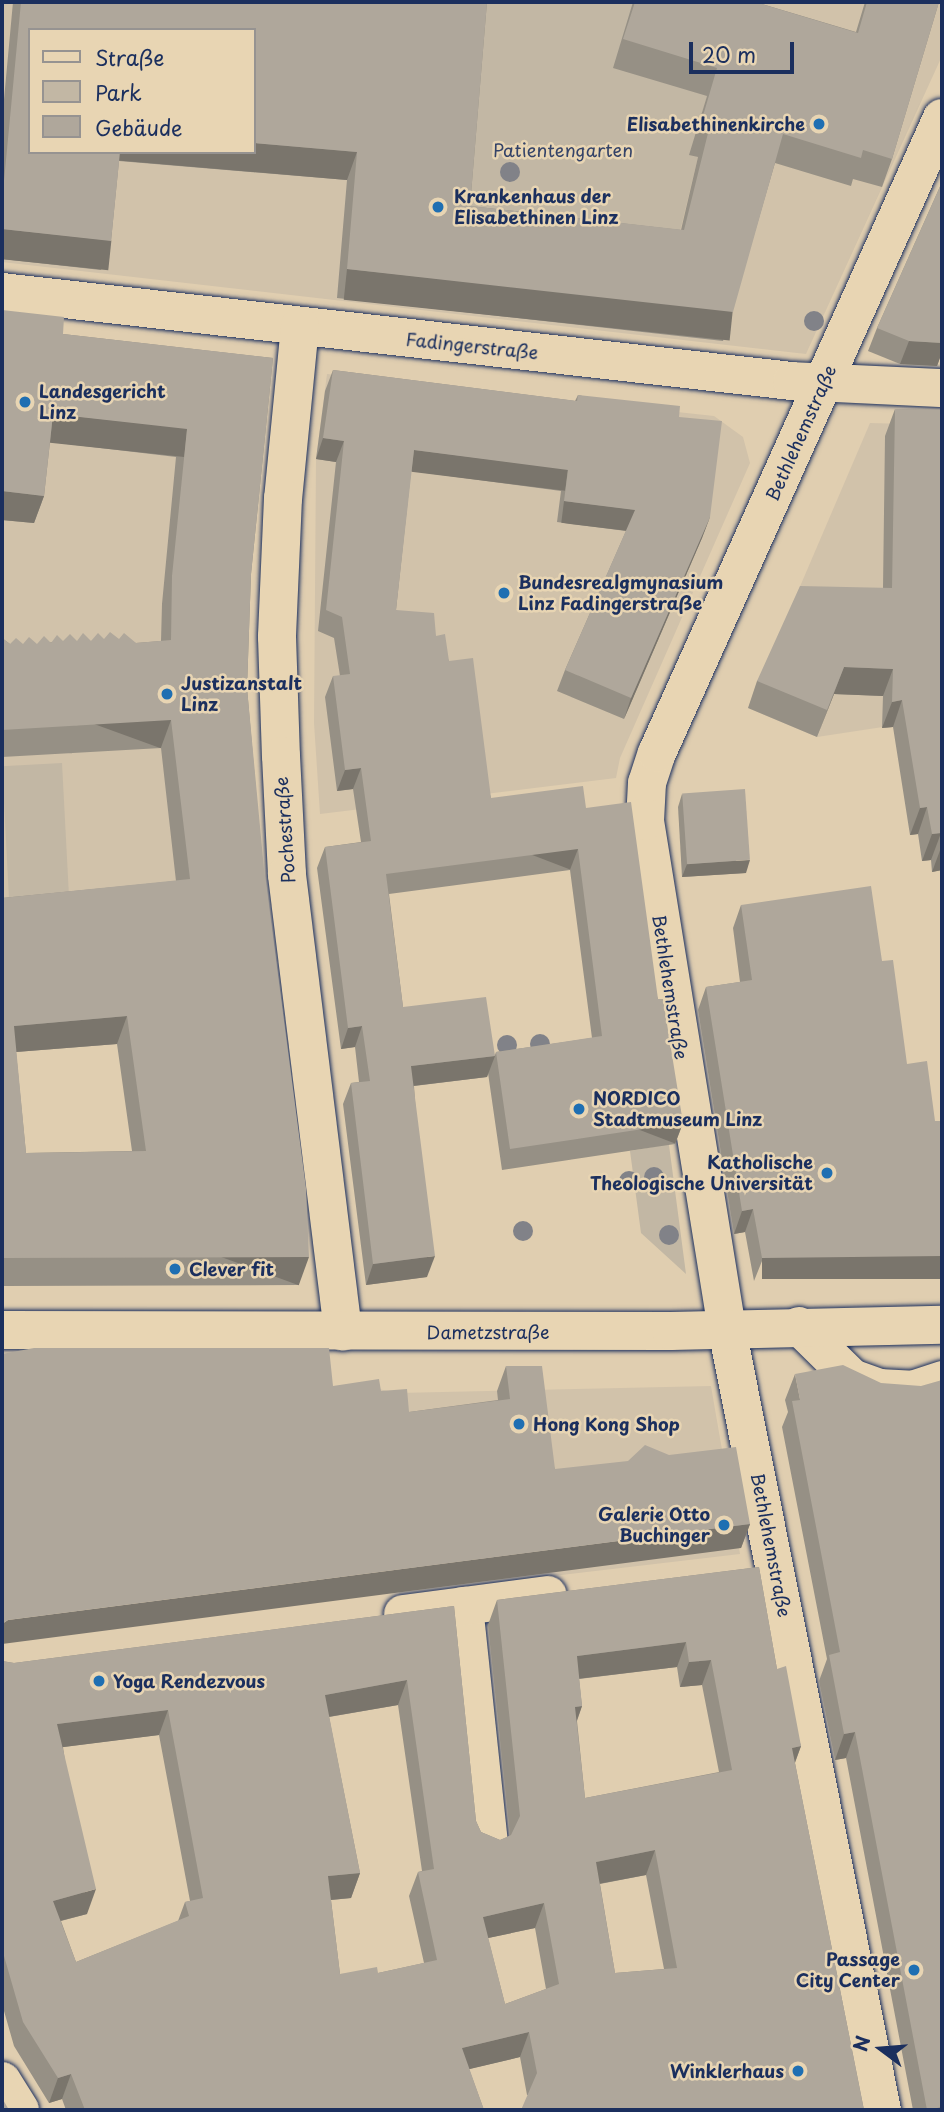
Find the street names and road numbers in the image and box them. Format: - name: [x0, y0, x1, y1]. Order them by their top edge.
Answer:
- street label: Fadingerstraße: [405, 328, 539, 364]
- street label: Bethlehemstraße: [761, 362, 841, 504]
- street label: Pochestraße: [271, 776, 299, 884]
- street label: Bethlehemstraße: [648, 913, 692, 1061]
- street label: Dametzstraße: [427, 1321, 549, 1343]
- street label: Bethlehemstraße: [746, 1471, 796, 1619]

